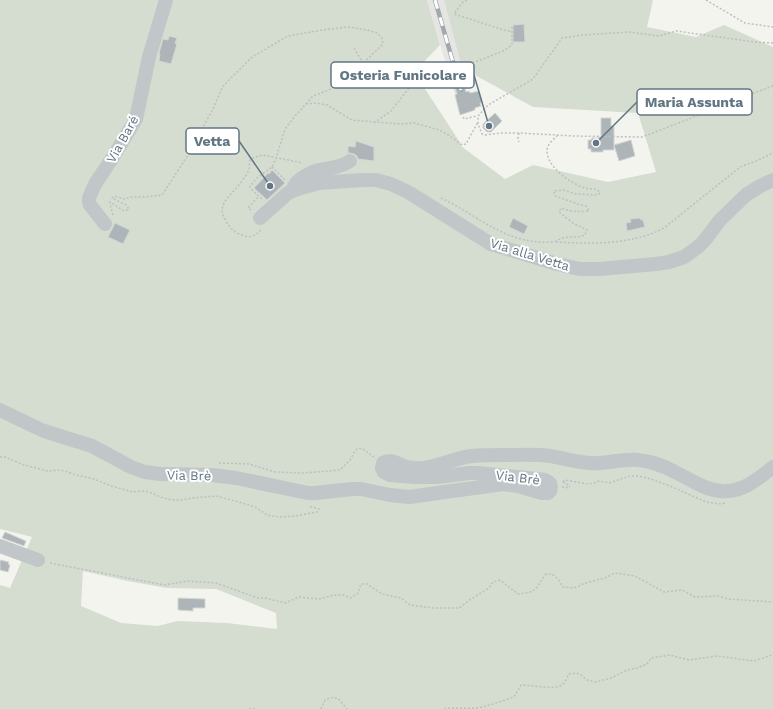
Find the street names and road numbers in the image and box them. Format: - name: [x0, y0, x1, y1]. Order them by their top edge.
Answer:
- street label: Via Baré: [103, 113, 142, 166]
- street label: Via alla Vetta: [488, 235, 572, 274]
- street label: Via Brè: [495, 467, 541, 488]
- street label: Via Brè: [167, 468, 211, 483]

